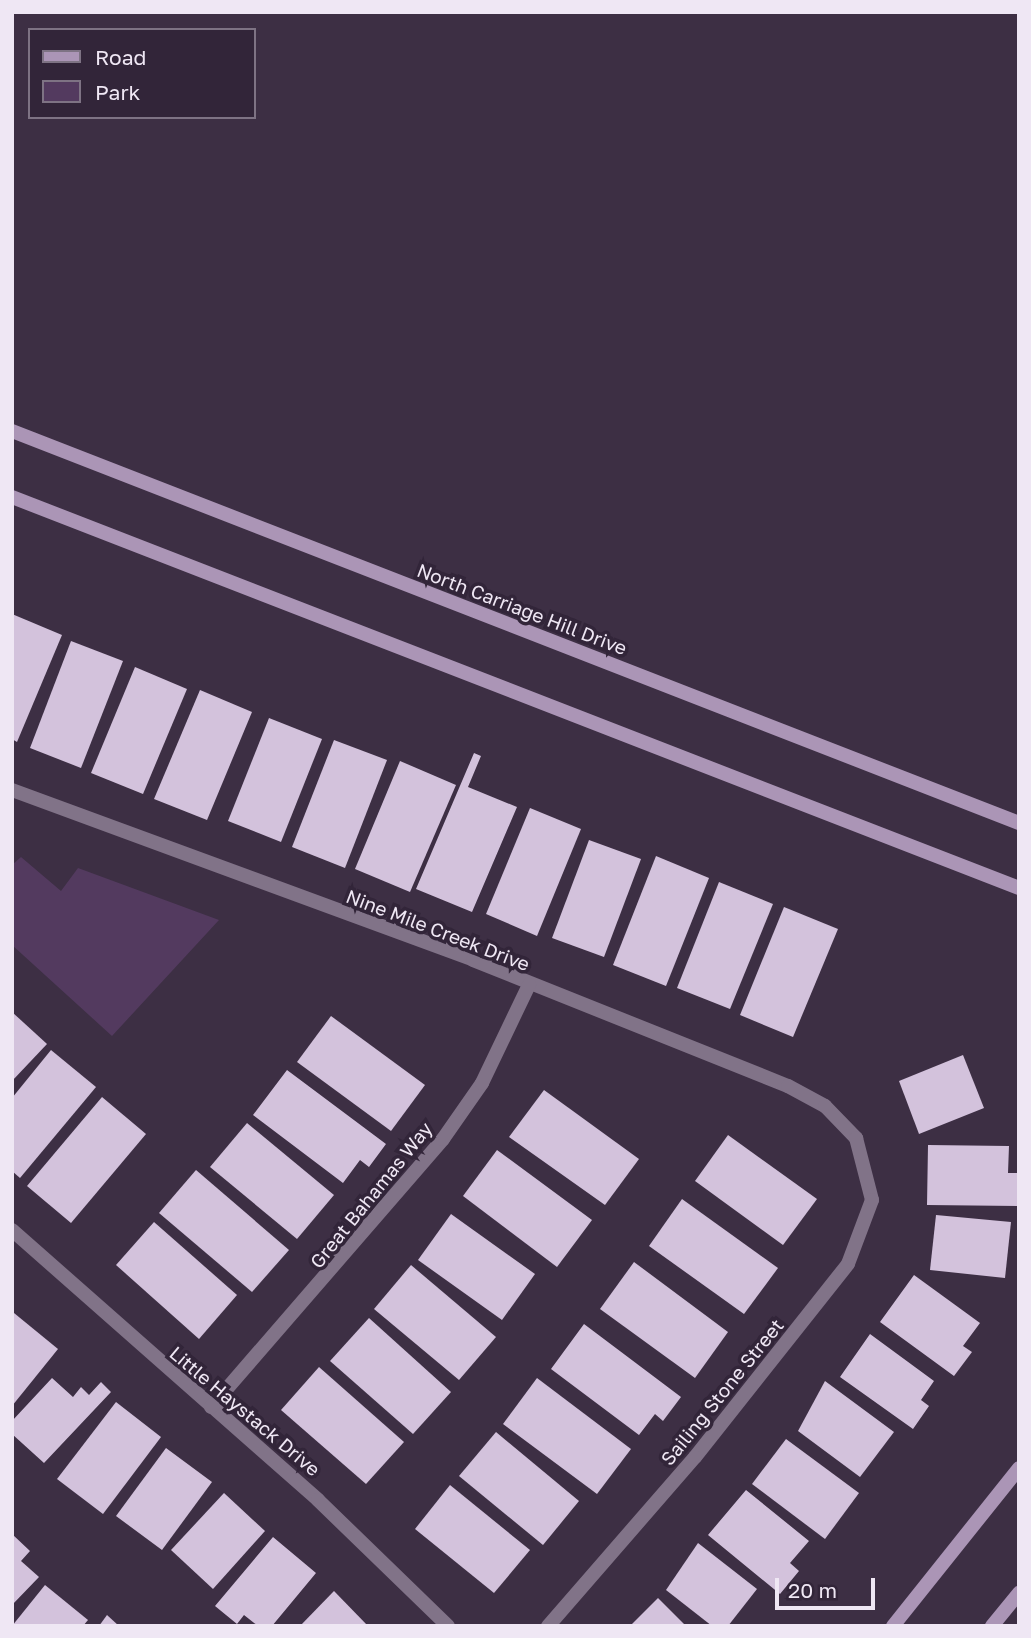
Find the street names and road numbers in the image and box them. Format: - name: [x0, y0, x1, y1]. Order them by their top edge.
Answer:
- street label: North Carriage Hill Drive: [414, 558, 630, 660]
- street label: Nine Mile Creek Drive: [343, 884, 533, 976]
- street label: Great Bahamas Way: [305, 1117, 437, 1273]
- street label: Sailing Stone Street: [656, 1314, 788, 1470]
- street label: Little Haystack Drive: [165, 1341, 325, 1481]

